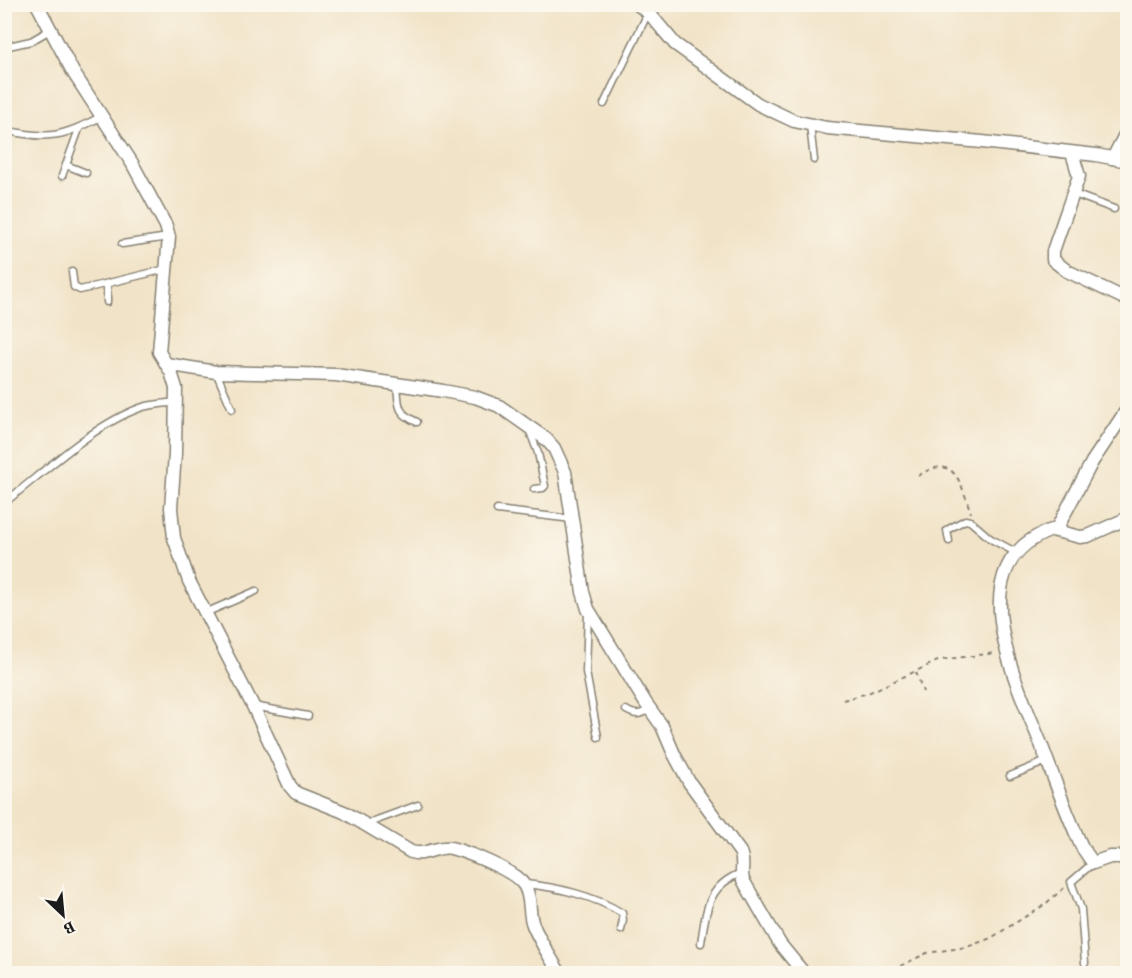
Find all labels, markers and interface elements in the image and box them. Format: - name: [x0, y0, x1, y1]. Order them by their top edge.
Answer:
- north arrow: [33, 885, 93, 945]
- text: B: [60, 916, 78, 940]

